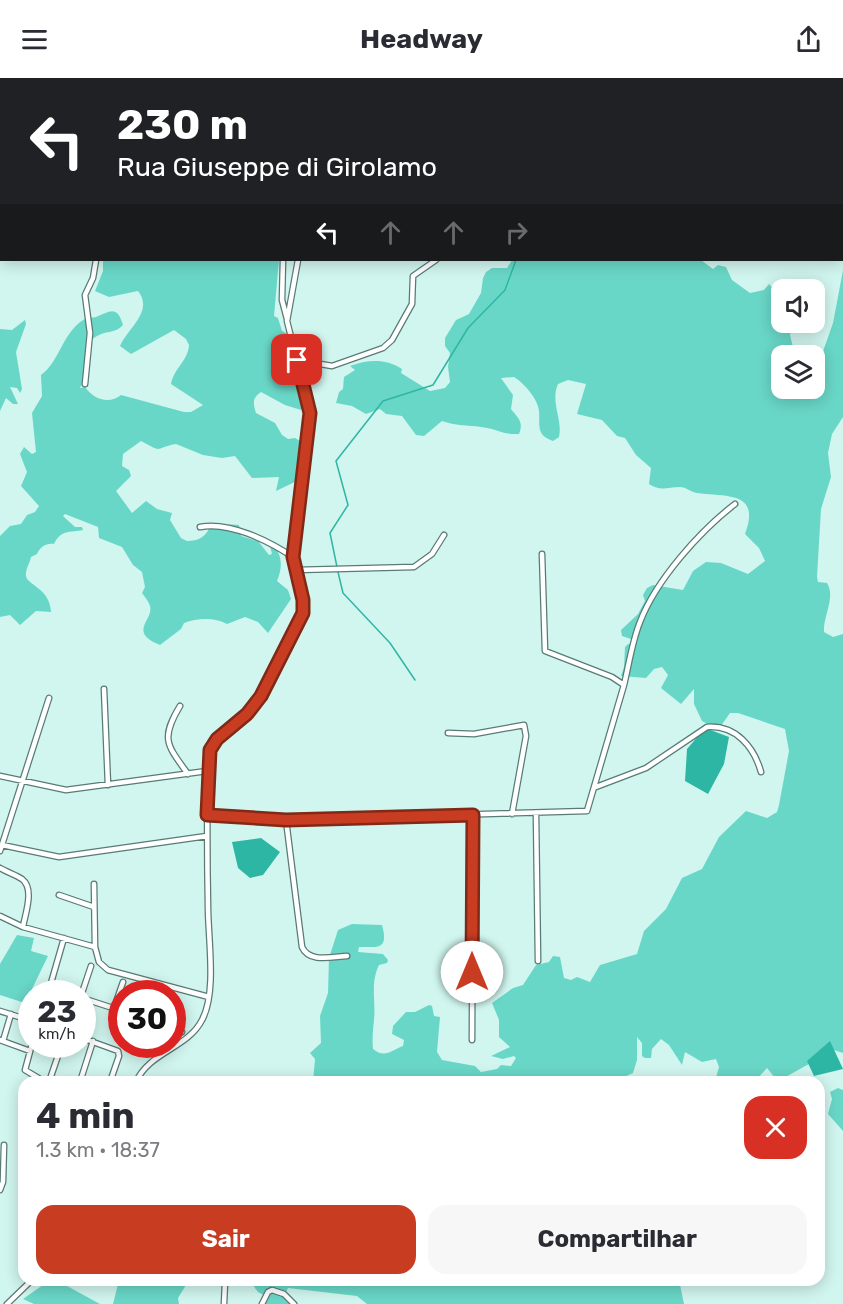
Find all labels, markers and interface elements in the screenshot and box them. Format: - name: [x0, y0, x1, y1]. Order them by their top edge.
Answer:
- icon: menu: [18, 23, 51, 56]
- text: Headway: [360, 23, 483, 55]
- icon: share: [792, 23, 825, 56]
- text: 230 m: [117, 100, 248, 150]
- icon: left: [18, 102, 96, 180]
- text: Rua Giuseppe di Girolamo: [117, 151, 437, 183]
- icon: left: [311, 216, 344, 249]
- icon: ahead: [374, 216, 407, 249]
- icon: ahead: [437, 216, 470, 249]
- icon: right: [500, 216, 533, 249]
- map controls: [771, 279, 825, 399]
- button: sound: [771, 279, 825, 333]
- pin: [271, 334, 322, 385]
- icon: arrive: [280, 343, 313, 376]
- button: layers: [771, 345, 825, 399]
- position arrow: [440, 940, 504, 1004]
- speed limit sign: 30: [108, 980, 186, 1058]
- text: 23: [37, 994, 77, 1030]
- text: km/h: [38, 1025, 76, 1043]
- text: 4 min: [36, 1094, 135, 1137]
- button: close: [744, 1096, 807, 1159]
- text: 1.3 km · 18:37: [36, 1138, 160, 1162]
- button: Sair: [36, 1205, 416, 1274]
- button: Compartilhar: [428, 1205, 807, 1274]

